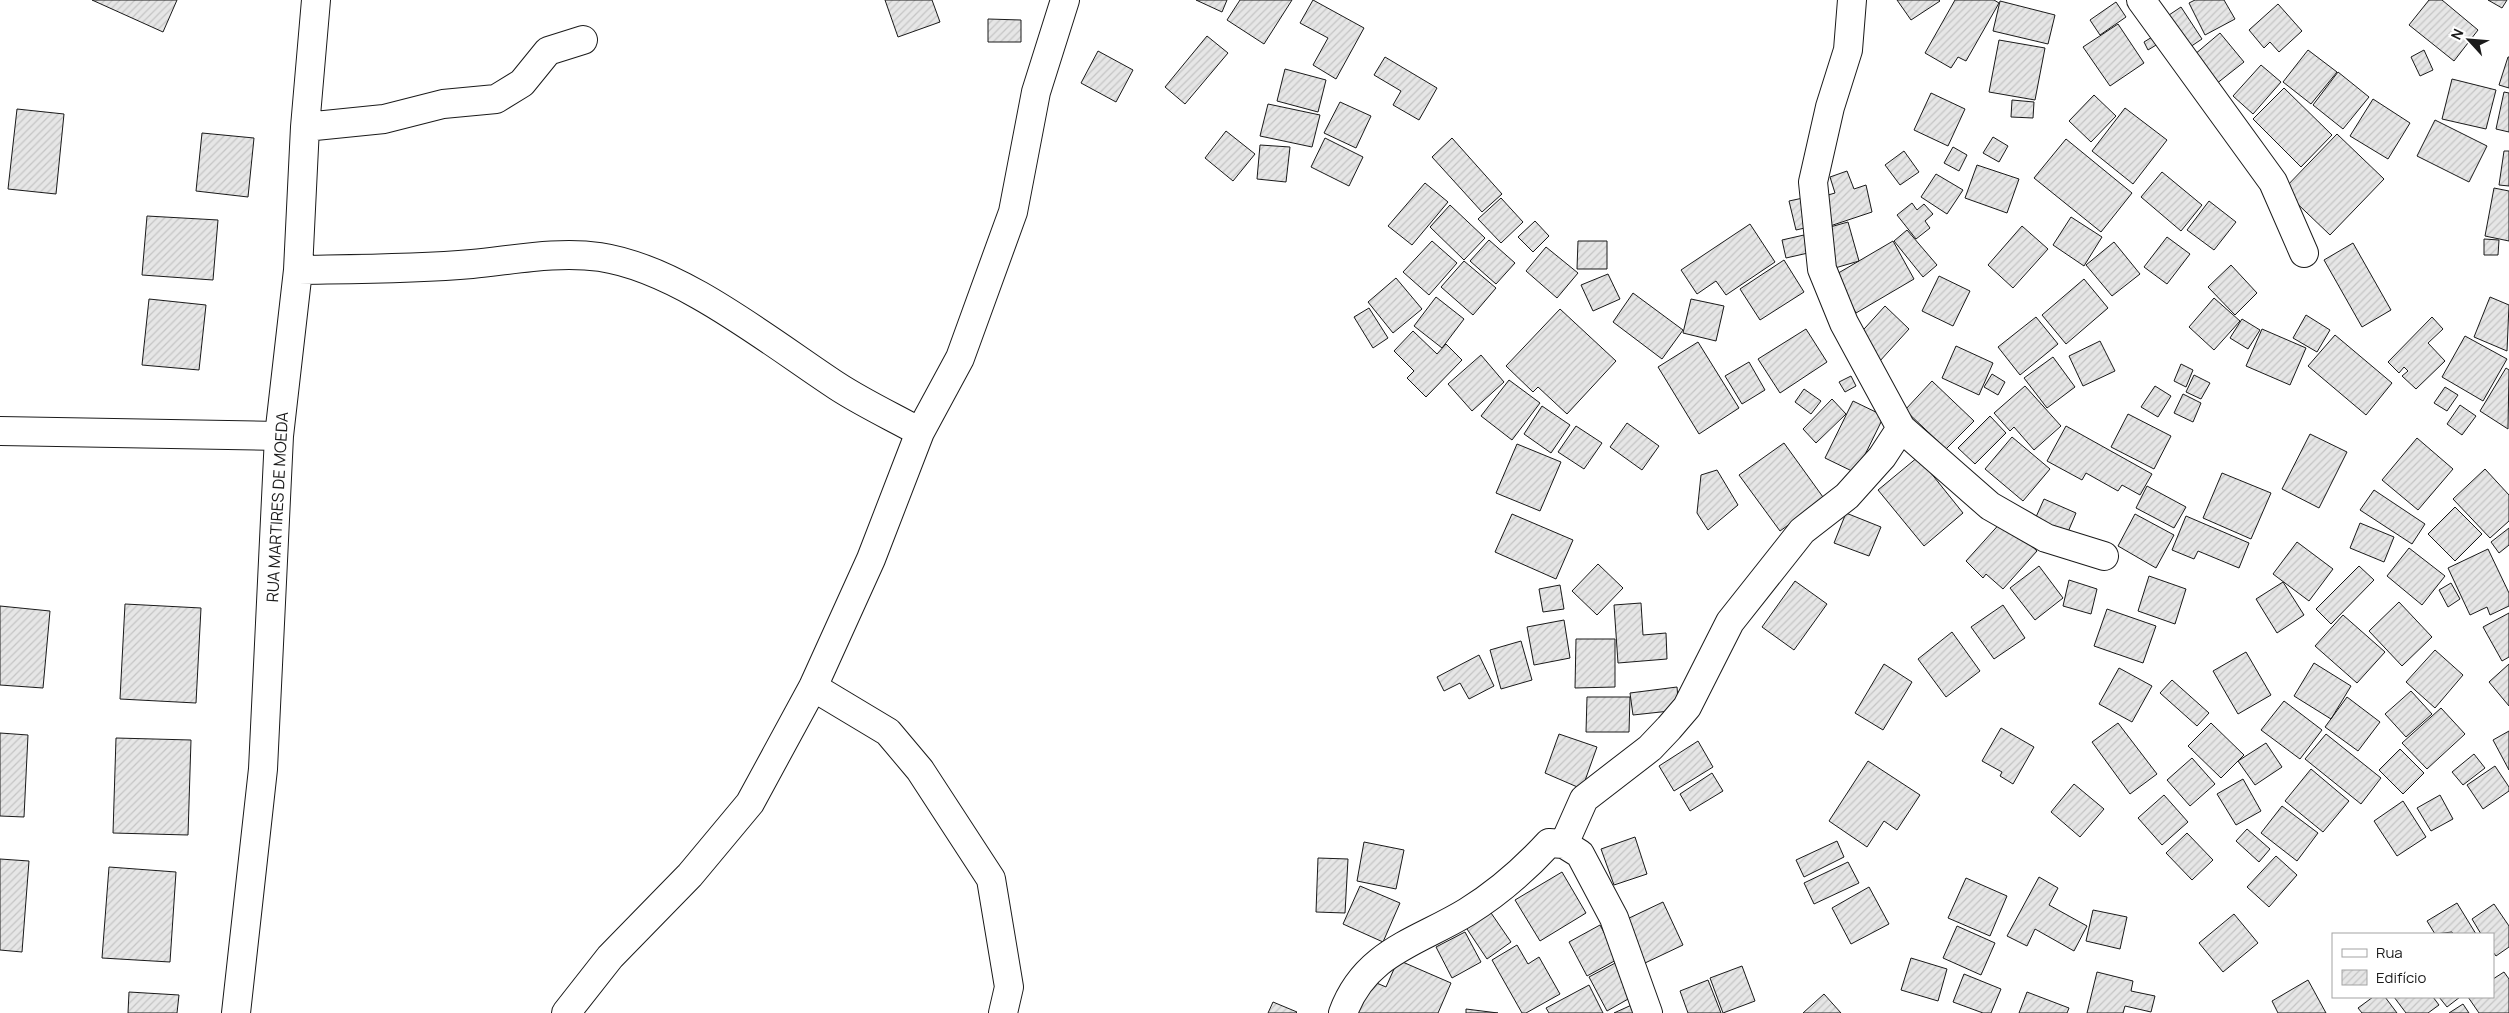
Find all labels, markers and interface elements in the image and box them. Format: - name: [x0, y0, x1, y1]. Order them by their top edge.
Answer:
- north arrow: [2444, 15, 2494, 65]
- text: N: [2446, 25, 2468, 43]
- street label: RUA MARTIRES DE MOEDA: [261, 411, 293, 603]
- legend: [2332, 933, 2494, 998]
- text: Rua: [2376, 942, 2403, 963]
- text: Edifício: [2376, 967, 2427, 988]

